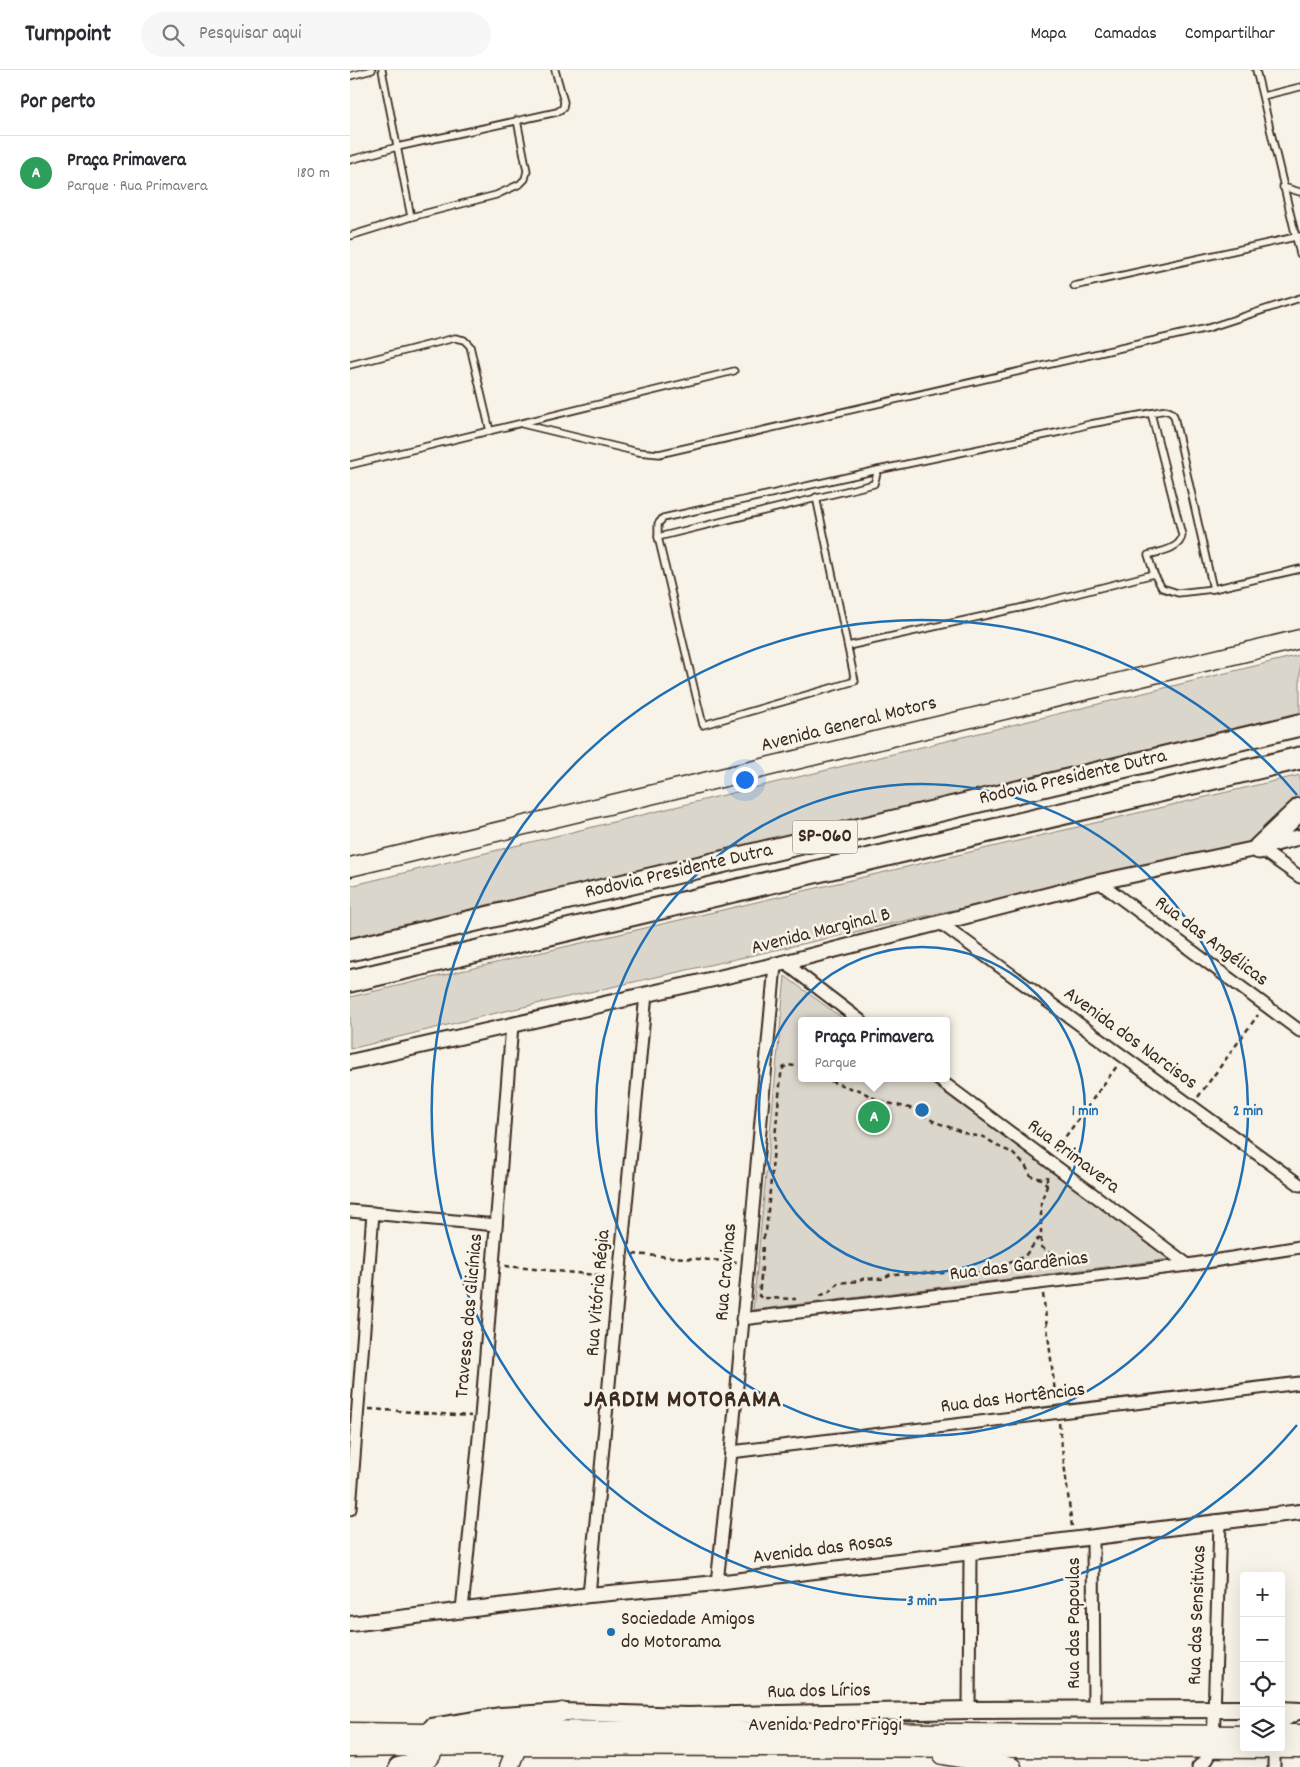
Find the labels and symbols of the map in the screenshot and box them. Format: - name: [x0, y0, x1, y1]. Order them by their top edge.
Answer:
- street label: Avenida General Motors: [758, 690, 940, 760]
- street label: Rodovia Presidente Dutra: [977, 743, 1170, 813]
- your location: [732, 767, 758, 793]
- road number: SP-060: [792, 820, 858, 854]
- street label: Rodovia Presidente Dutra: [583, 837, 776, 907]
- street label: Rua das Angélicas: [1148, 890, 1274, 994]
- street label: Avenida Marginal B: [748, 901, 894, 963]
- street label: Avenida dos Narcisos: [1057, 981, 1203, 1097]
- pin: A: [858, 1098, 890, 1136]
- centre of rings: [913, 1101, 931, 1119]
- text: 1 min: [1072, 1101, 1098, 1123]
- text: 2 min: [1233, 1101, 1263, 1123]
- street label: Rua Primavera: [1021, 1113, 1126, 1202]
- street label: Rua Cravinas: [709, 1222, 745, 1322]
- street label: Rua Vitória Régia: [580, 1228, 619, 1358]
- street label: Travessa das Glicínias: [449, 1232, 491, 1400]
- street label: Rua das Gardênias: [948, 1245, 1090, 1289]
- street label: Rua das Hortências: [939, 1376, 1087, 1422]
- district label: JARDIM MOTORAMA: [584, 1383, 782, 1419]
- street label: Avenida das Rosas: [751, 1528, 895, 1572]
- street label: Rua das Sensitivas: [1182, 1544, 1214, 1686]
- street label: Rua das Papoulas: [1061, 1557, 1089, 1689]
- text: 3 min: [907, 1591, 937, 1613]
- place label: Sociedade Amigos do Motorama: [621, 1606, 755, 1657]
- marker: Sociedade Amigos do Motorama: [605, 1626, 617, 1638]
- street label: Rua dos Lírios: [767, 1677, 871, 1707]
- street label: Avenida Pedro Friggi: [748, 1712, 902, 1740]

